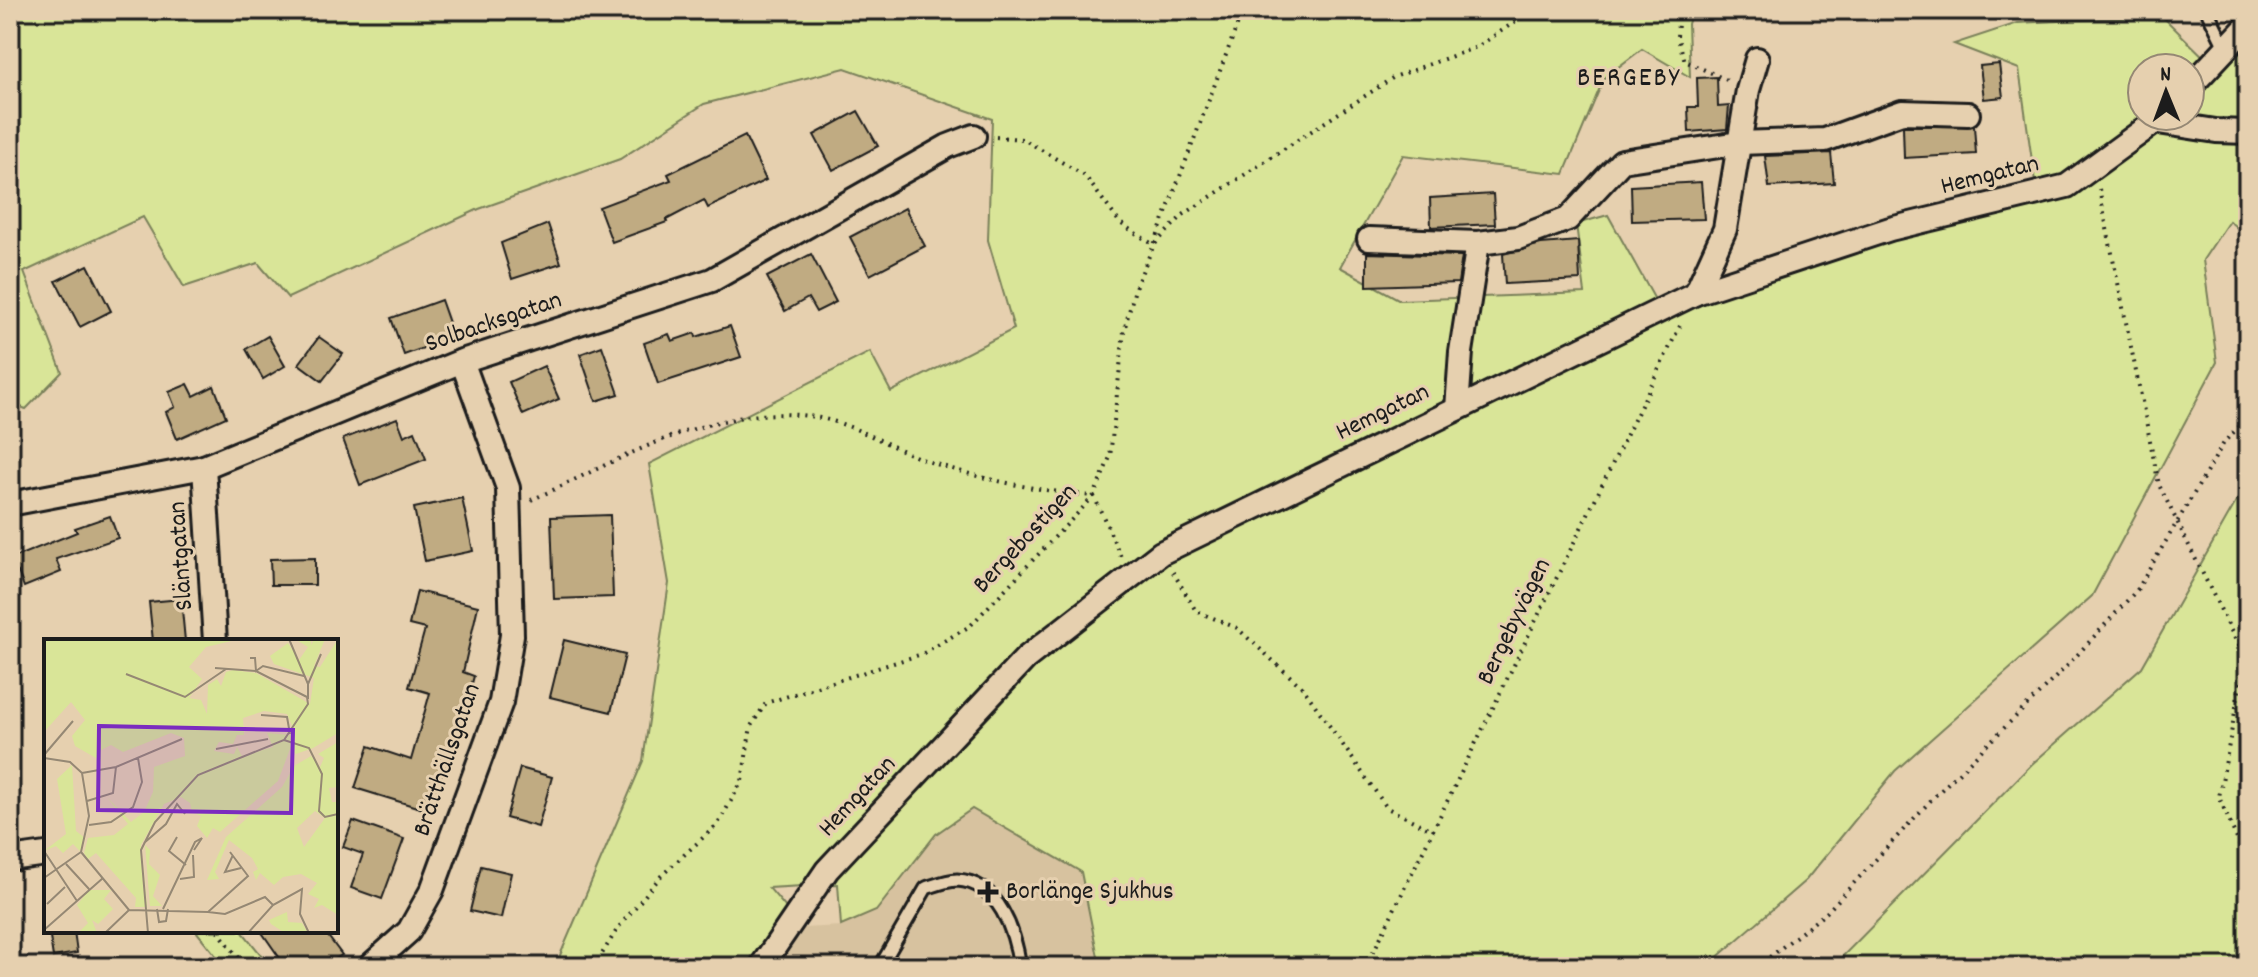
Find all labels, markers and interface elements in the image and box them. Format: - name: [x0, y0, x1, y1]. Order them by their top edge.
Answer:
- north arrow: [2126, 52, 2206, 132]
- district label: BERGEBY: [1577, 60, 1681, 100]
- text: N: [2160, 60, 2172, 91]
- street label: Hemgatan: [1937, 146, 2043, 206]
- street label: Solbacksgatan: [421, 282, 567, 364]
- street label: Hemgatan: [1330, 374, 1436, 452]
- street label: Bergebostigen: [965, 475, 1087, 603]
- street label: Släntgatan: [160, 500, 204, 612]
- street label: Bergebyvägen: [1468, 552, 1562, 692]
- inset map: [44, 639, 338, 933]
- street label: Brätthällsgatan: [405, 678, 491, 842]
- street label: Hemgatan: [810, 748, 906, 846]
- place label: Borlänge Sjukhus: [1006, 874, 1174, 911]
- marker: Borlänge Sjukhus: [977, 881, 999, 903]

